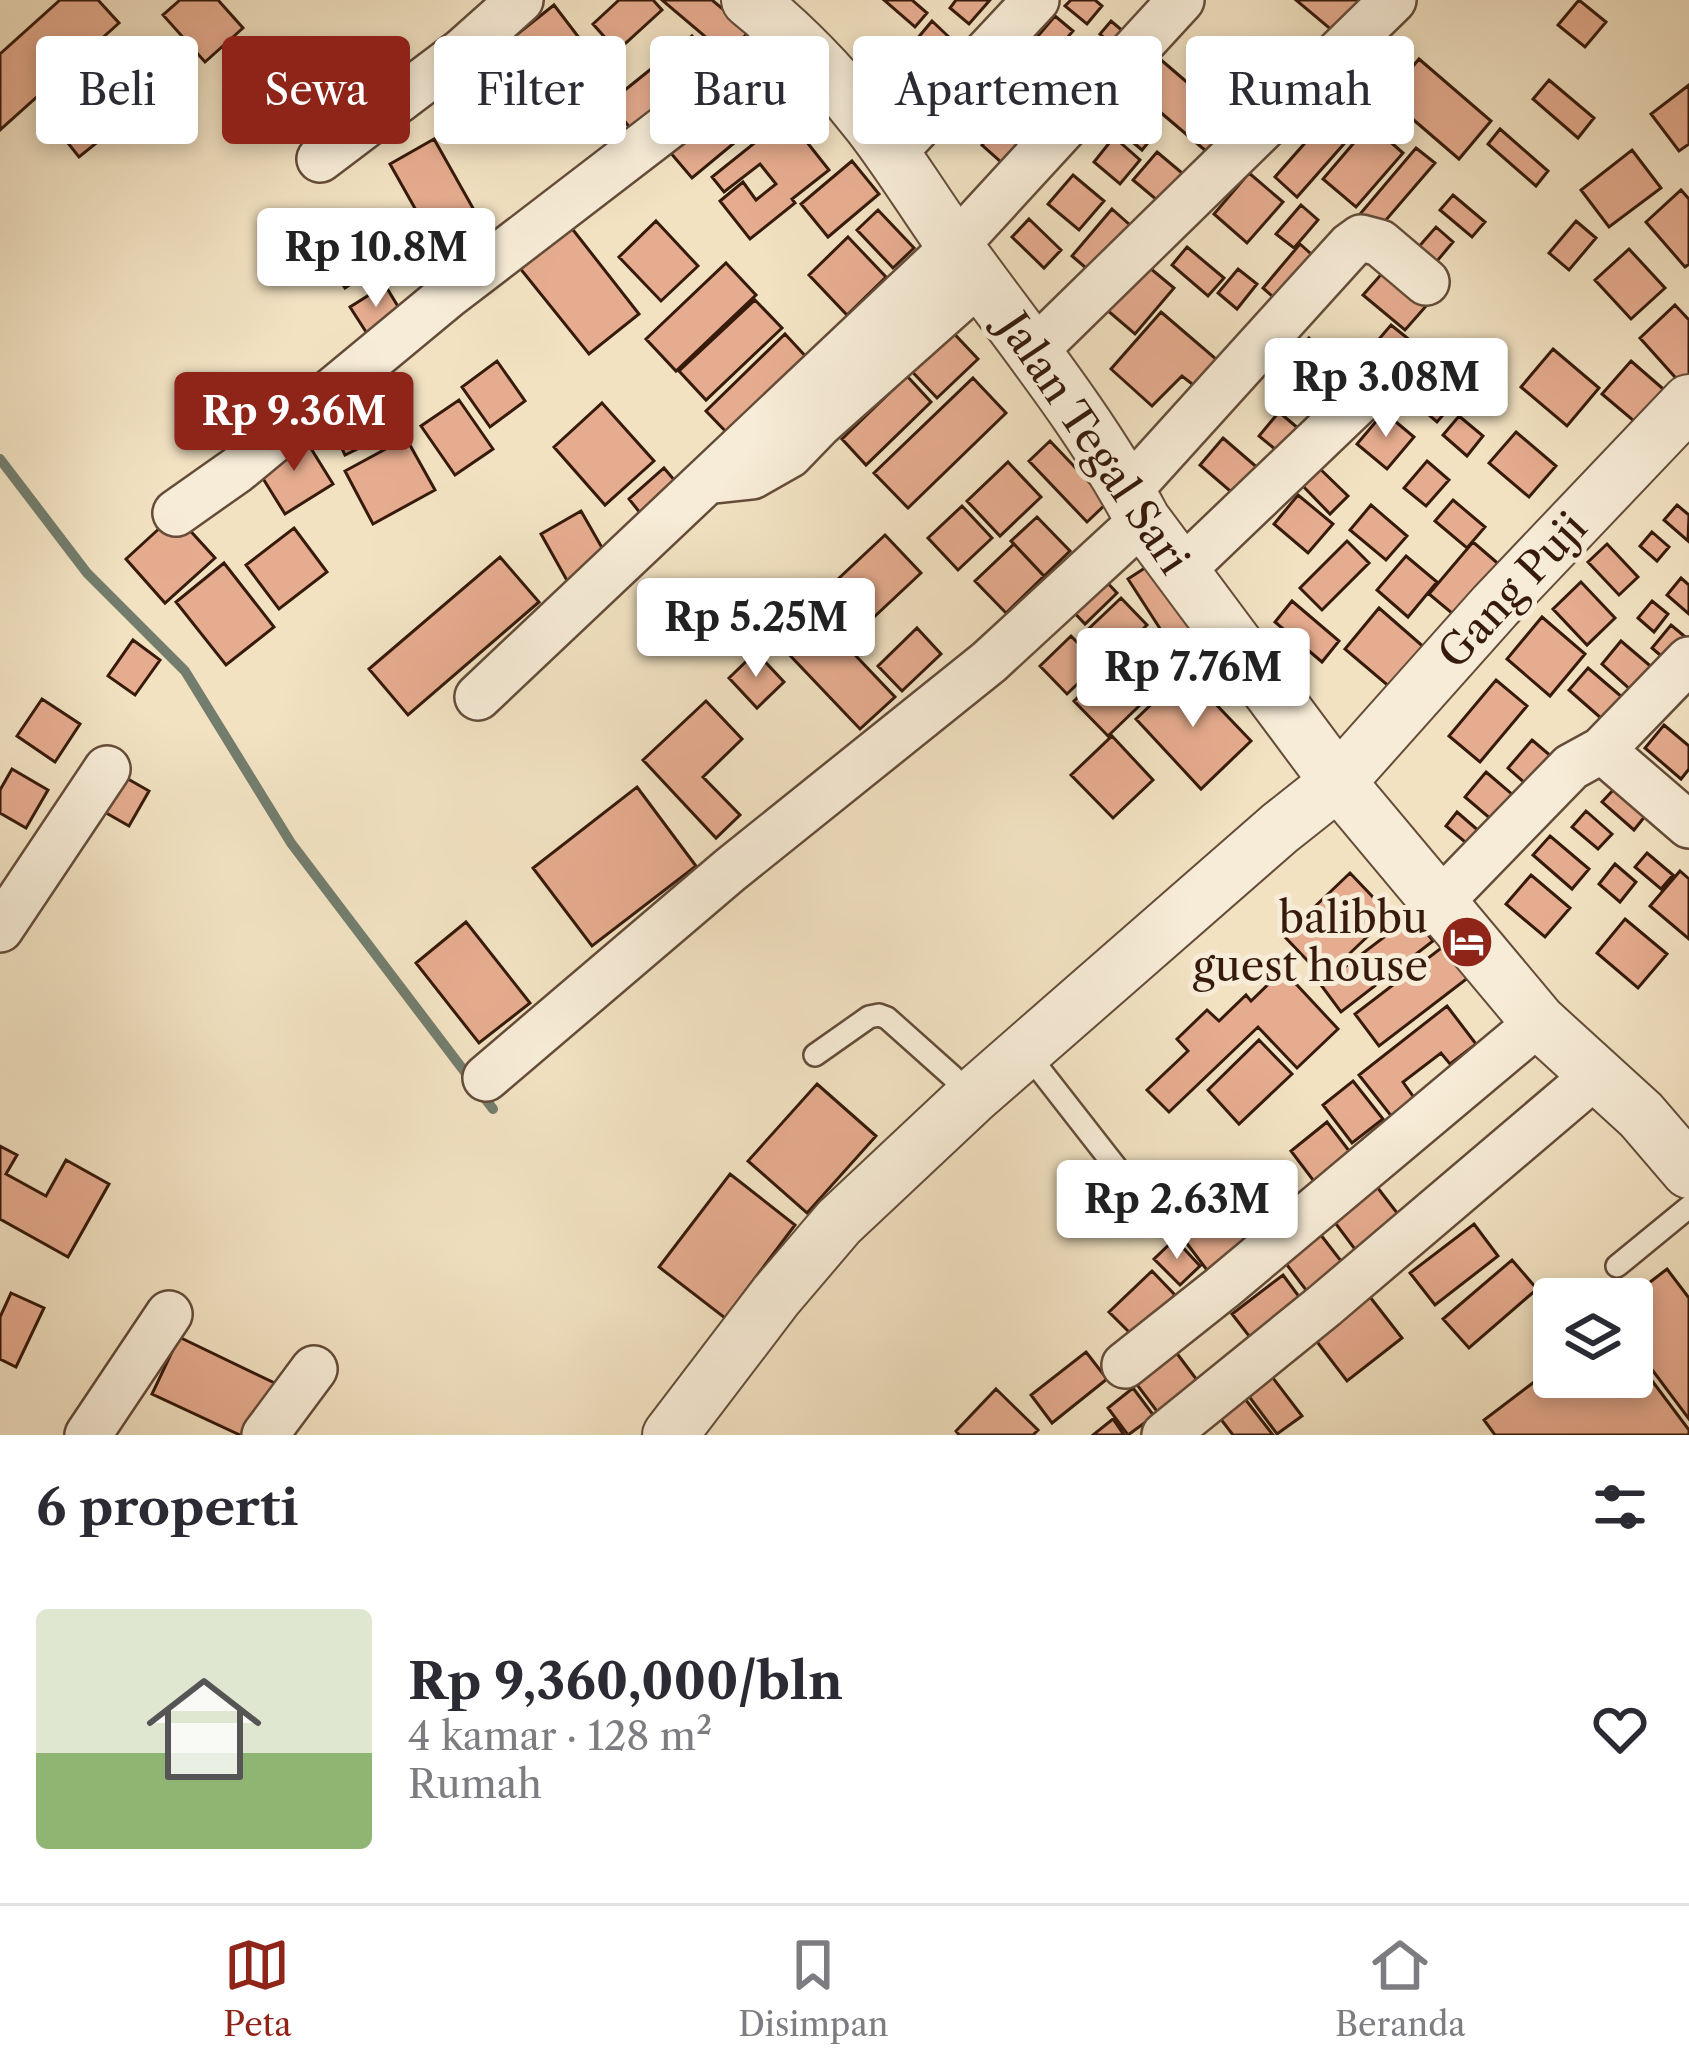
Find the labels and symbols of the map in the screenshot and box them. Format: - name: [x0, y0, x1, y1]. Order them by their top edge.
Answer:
- pin: Rp 10.8M: [252, 208, 500, 310]
- street label: Jalan Tegal Sari: [984, 298, 1201, 583]
- pin: Rp 3.08M: [1262, 338, 1510, 440]
- pin: Rp 9.36M: [170, 372, 418, 474]
- street label: Gang Puji: [1427, 501, 1597, 679]
- pin: Rp 5.25M: [632, 578, 880, 680]
- pin: Rp 7.76M: [1069, 628, 1317, 730]
- place label: balibbu guest house: [1193, 892, 1428, 992]
- hotel icon: balibbu guest house: [1439, 914, 1495, 970]
- pin: Rp 2.63M: [1053, 1160, 1301, 1262]

